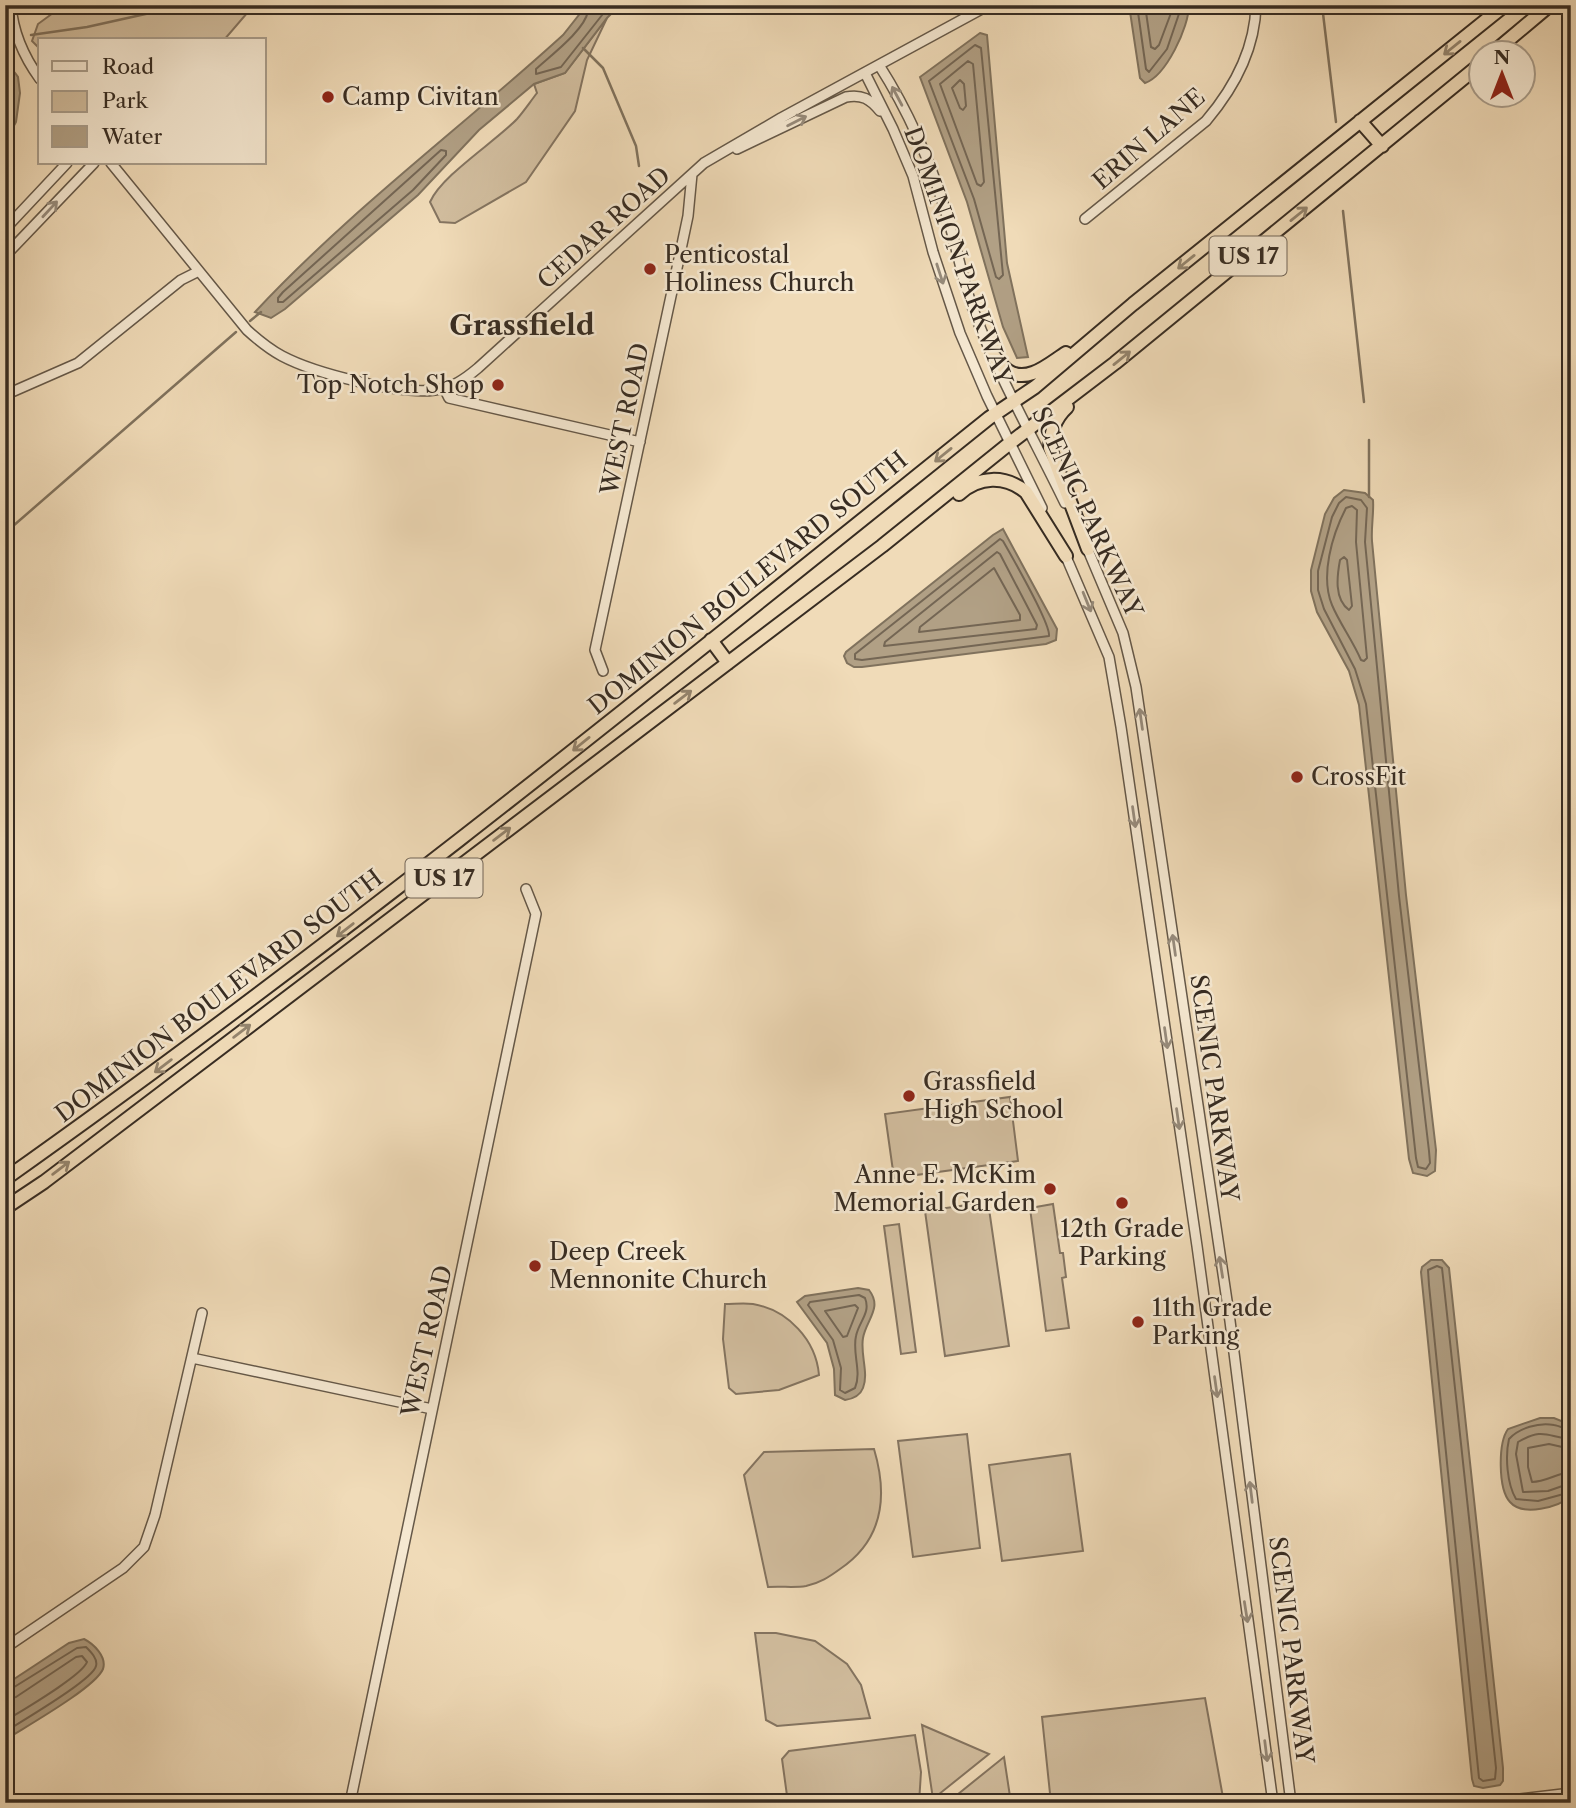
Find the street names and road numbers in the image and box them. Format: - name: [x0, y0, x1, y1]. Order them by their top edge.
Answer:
- street label: ERIN LANE: [1087, 82, 1211, 195]
- street label: DOMINION PARKWAY: [898, 123, 1019, 390]
- street label: CEDAR ROAD: [531, 161, 676, 295]
- road number: US 17: [1210, 236, 1286, 276]
- street label: WEST ROAD: [594, 340, 655, 499]
- street label: SCENIC PARKWAY: [1026, 402, 1149, 623]
- street label: DOMINION BOULEVARD SOUTH: [582, 445, 913, 720]
- road number: US 17: [406, 858, 482, 898]
- street label: DOMINION BOULEVARD SOUTH: [49, 863, 388, 1128]
- street label: SCENIC PARKWAY: [1184, 973, 1245, 1204]
- street label: WEST ROAD: [395, 1262, 458, 1420]
- street label: SCENIC PARKWAY: [1263, 1535, 1320, 1766]

